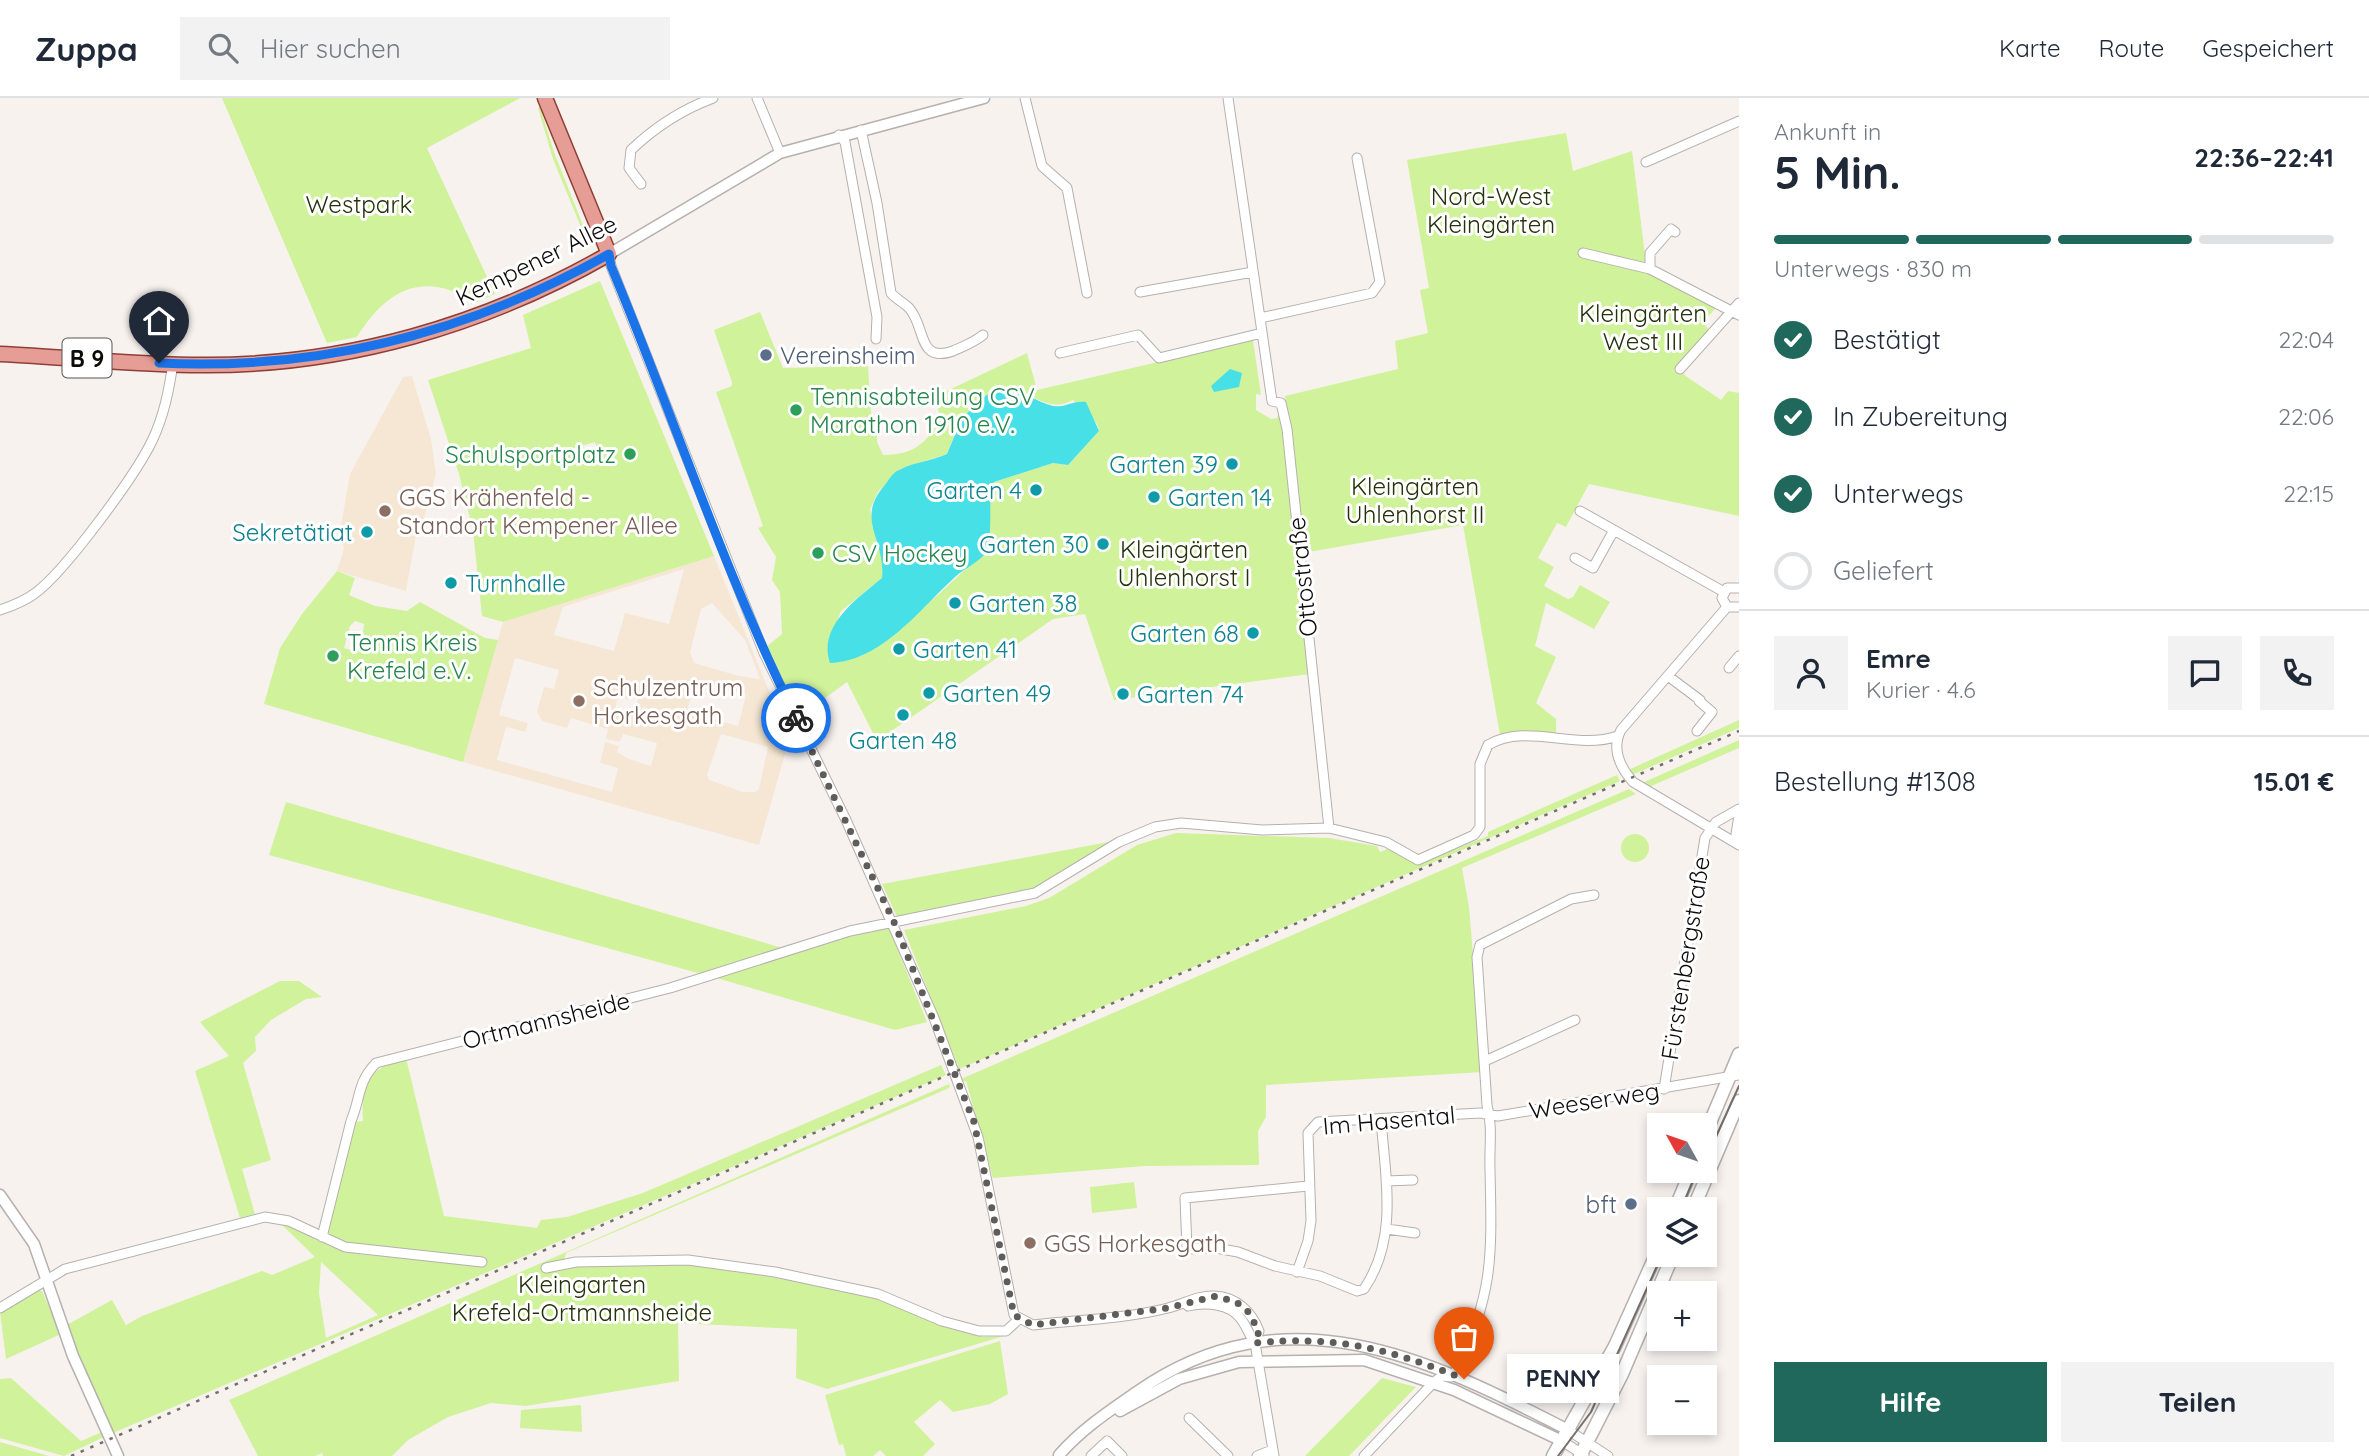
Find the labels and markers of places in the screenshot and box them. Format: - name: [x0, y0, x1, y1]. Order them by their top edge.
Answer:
- pin: [129, 291, 189, 363]
- place label: Vereinsheim: [780, 340, 916, 370]
- marker: Vereinsheim: [758, 347, 774, 363]
- place label: Tennisabteilung CSV Marathon 1910 e.V.: [810, 381, 1035, 439]
- marker: Tennisabteilung CSV Marathon 1910 e.V.: [788, 402, 804, 418]
- place label: Schulsportplatz: [445, 439, 616, 469]
- marker: Schulsportplatz: [622, 446, 638, 462]
- place label: Garten 39: [1109, 449, 1218, 479]
- marker: Garten 39: [1224, 456, 1240, 472]
- place label: Garten 4: [927, 475, 1022, 505]
- place label: GGS Krähenfeld - Standort Kempener Allee: [399, 482, 678, 540]
- marker: Garten 4: [1028, 482, 1044, 498]
- place label: Garten 14: [1168, 482, 1272, 512]
- marker: Garten 14: [1146, 489, 1162, 505]
- marker: GGS Krähenfeld - Standort Kempener Allee: [377, 503, 393, 519]
- place label: Sekretätiat: [232, 517, 353, 547]
- marker: Sekretätiat: [359, 524, 375, 540]
- place label: Garten 30: [979, 529, 1089, 559]
- marker: Garten 30: [1095, 536, 1111, 552]
- place label: CSV Hockey: [832, 538, 967, 568]
- marker: CSV Hockey: [810, 545, 826, 561]
- place label: Turnhalle: [465, 568, 566, 598]
- marker: Turnhalle: [443, 575, 459, 591]
- place label: Garten 38: [969, 588, 1077, 618]
- marker: Garten 38: [947, 595, 963, 611]
- place label: Garten 68: [1130, 618, 1239, 648]
- marker: Garten 68: [1245, 625, 1261, 641]
- place label: Tennis Kreis Krefeld e.V.: [347, 627, 478, 685]
- place label: Garten 41: [913, 634, 1017, 664]
- marker: Garten 41: [891, 641, 907, 657]
- marker: Tennis Kreis Krefeld e.V.: [325, 648, 341, 664]
- place label: Schulzentrum Horkesgath: [593, 672, 743, 730]
- place label: Garten 49: [943, 678, 1051, 708]
- place label: Garten 74: [1137, 679, 1244, 709]
- marker: Garten 49: [921, 685, 937, 701]
- marker: Garten 74: [1115, 686, 1131, 702]
- marker: Schulzentrum Horkesgath: [571, 693, 587, 709]
- marker: Garten 48: [895, 707, 911, 723]
- place label: Garten 48: [849, 725, 957, 755]
- place label: bft: [1586, 1189, 1617, 1219]
- marker: bft: [1623, 1196, 1639, 1212]
- place label: GGS Horkesgath: [1044, 1228, 1227, 1258]
- marker: GGS Horkesgath: [1022, 1235, 1038, 1251]
- pin: [1434, 1307, 1494, 1379]
- callout: PENNY: [1506, 1354, 1618, 1404]

